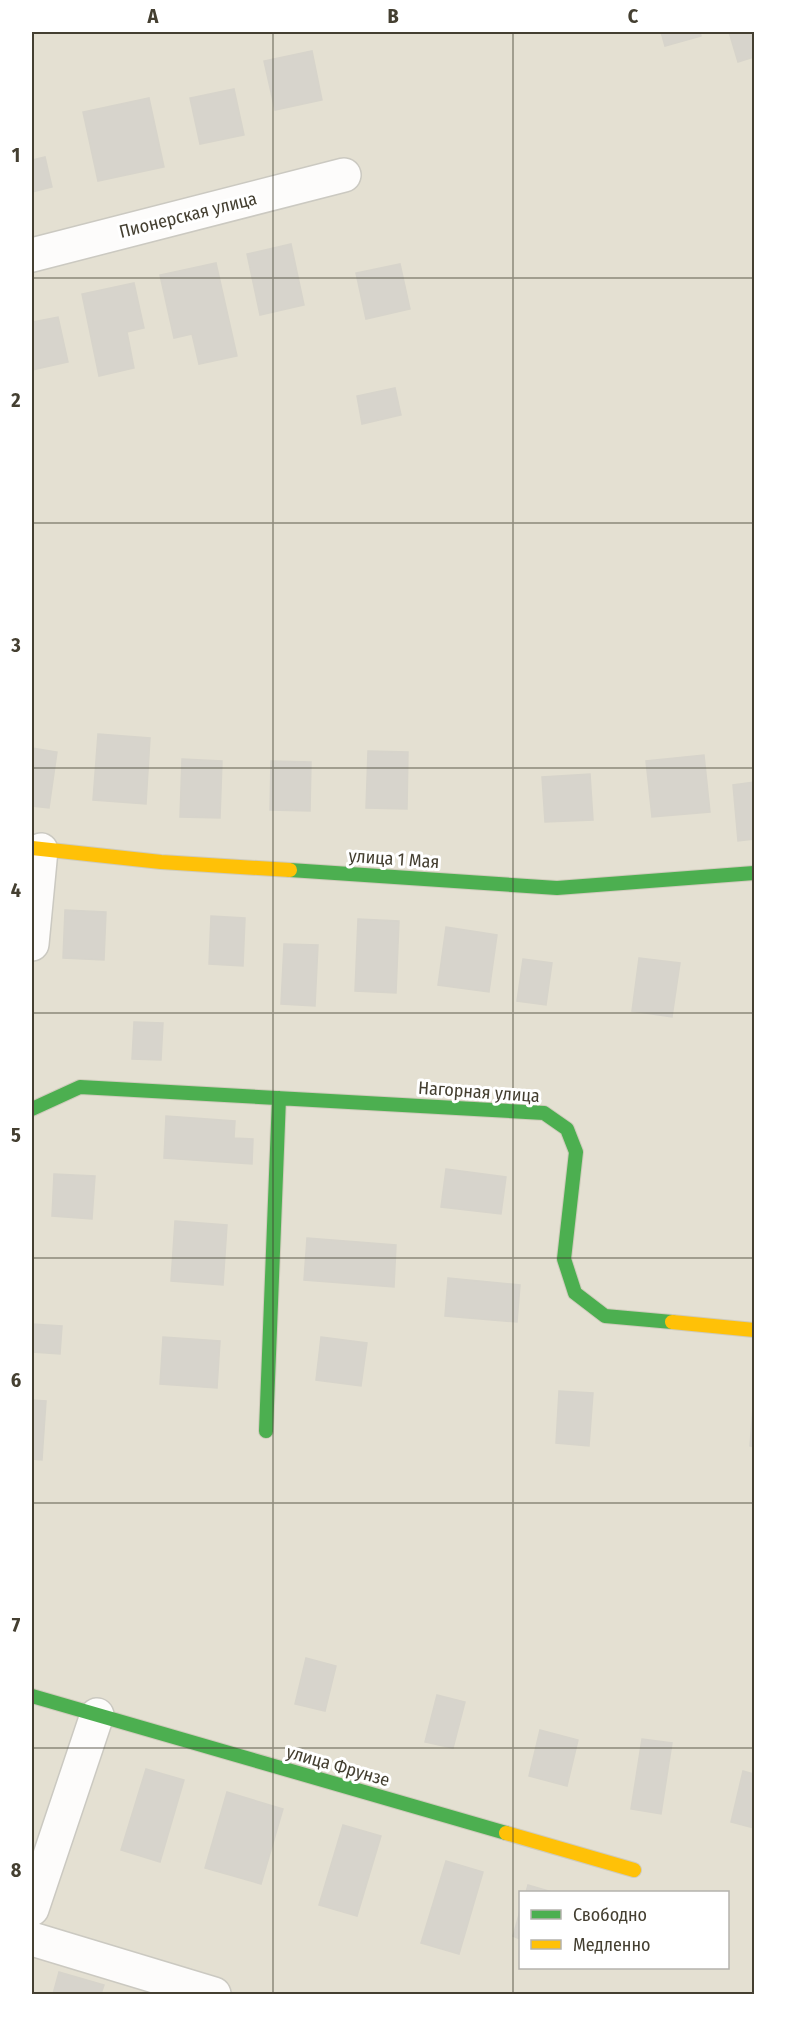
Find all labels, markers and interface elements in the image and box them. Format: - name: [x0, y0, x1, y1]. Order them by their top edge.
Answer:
- text: A: [147, 4, 160, 28]
- text: B: [387, 4, 399, 28]
- text: C: [628, 4, 639, 28]
- text: 1: [12, 143, 20, 167]
- street label: Пионерская улица: [117, 187, 259, 243]
- text: 2: [10, 388, 21, 412]
- text: 3: [10, 633, 21, 657]
- street label: улица 1 Мая: [348, 845, 440, 873]
- text: 4: [11, 878, 21, 902]
- street label: Нагорная улица: [417, 1077, 541, 1107]
- text: 5: [11, 1123, 21, 1147]
- text: 6: [11, 1368, 21, 1392]
- text: 7: [12, 1613, 21, 1637]
- street label: улица Фрунзе: [284, 1741, 392, 1791]
- text: 8: [11, 1858, 22, 1882]
- legend: [519, 1891, 729, 1969]
- text: Свободно: [573, 1904, 647, 1926]
- text: Медленно: [573, 1934, 651, 1956]

